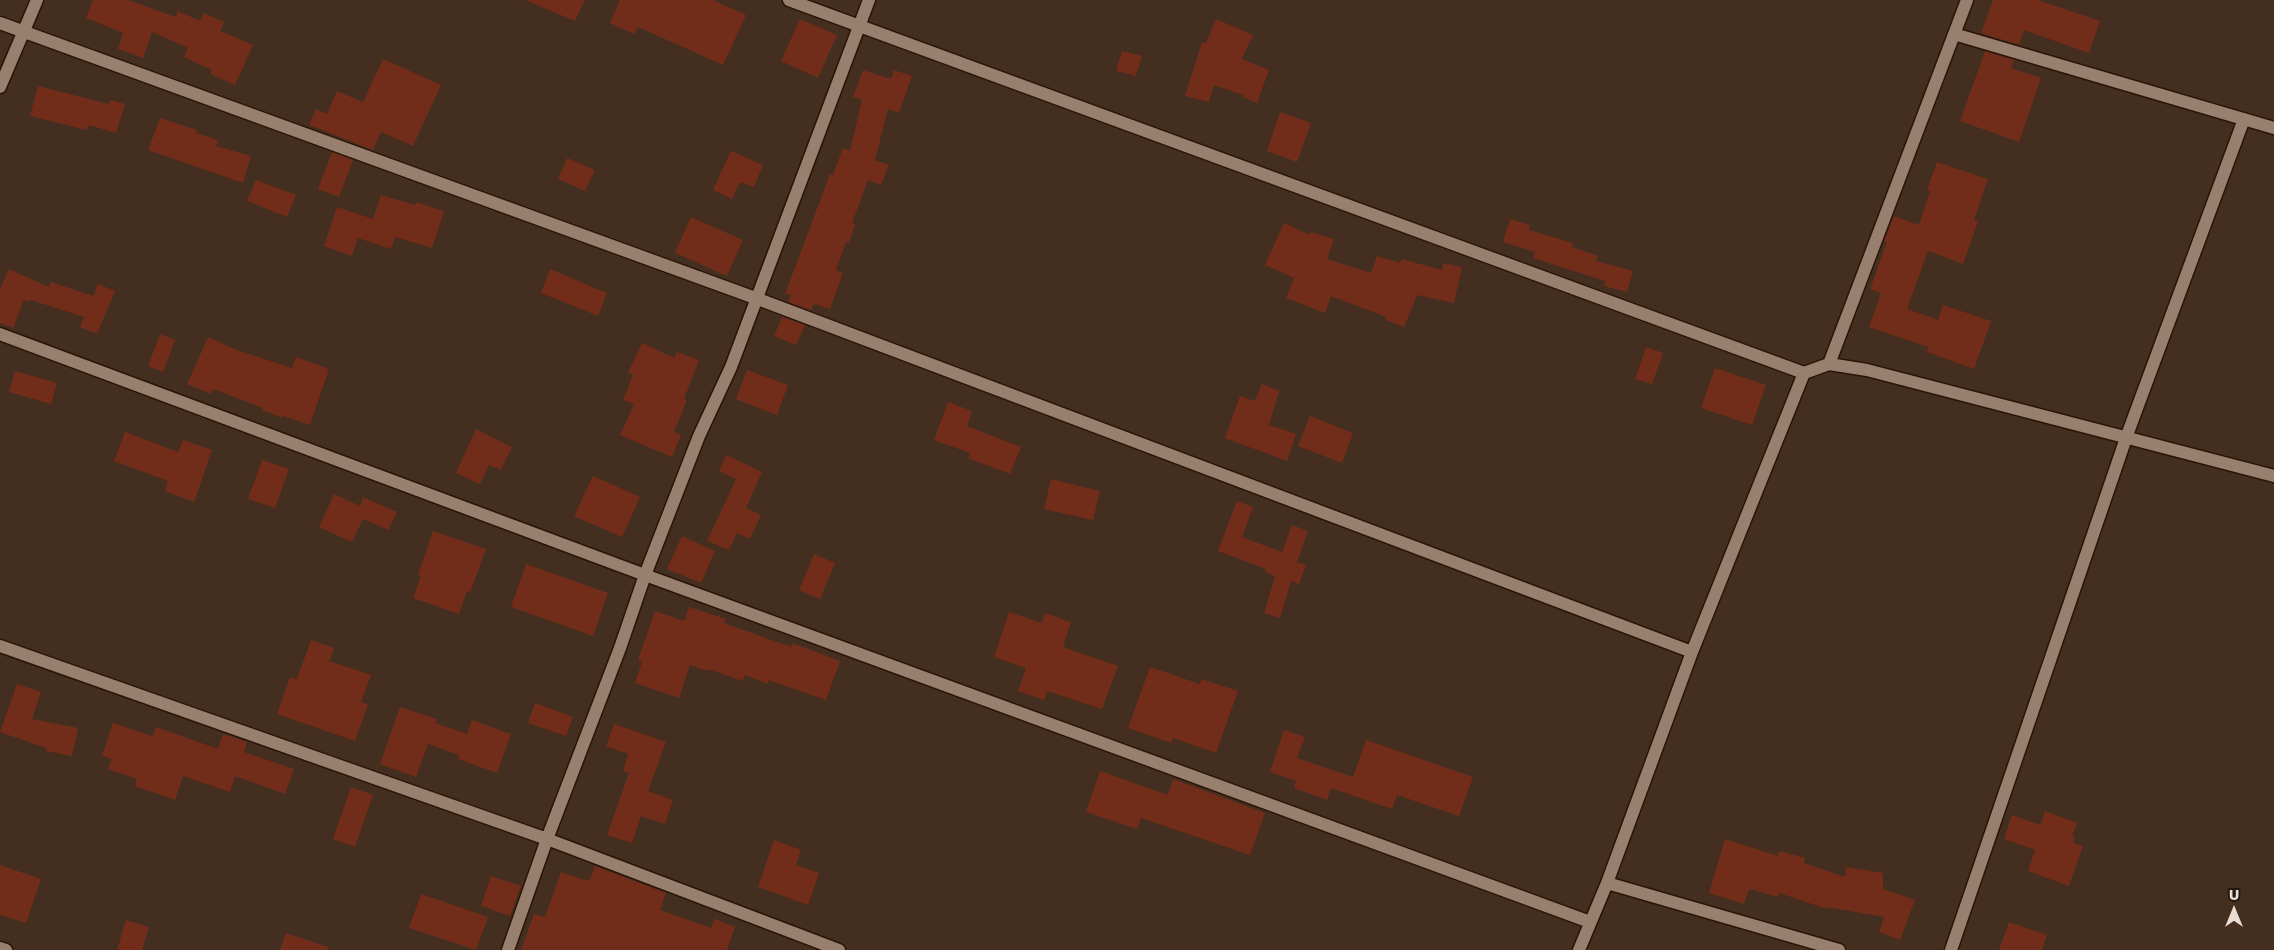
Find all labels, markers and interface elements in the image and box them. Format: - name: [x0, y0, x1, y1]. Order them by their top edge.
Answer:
- north arrow: [2209, 885, 2259, 935]
- text: U: [2229, 886, 2239, 903]

